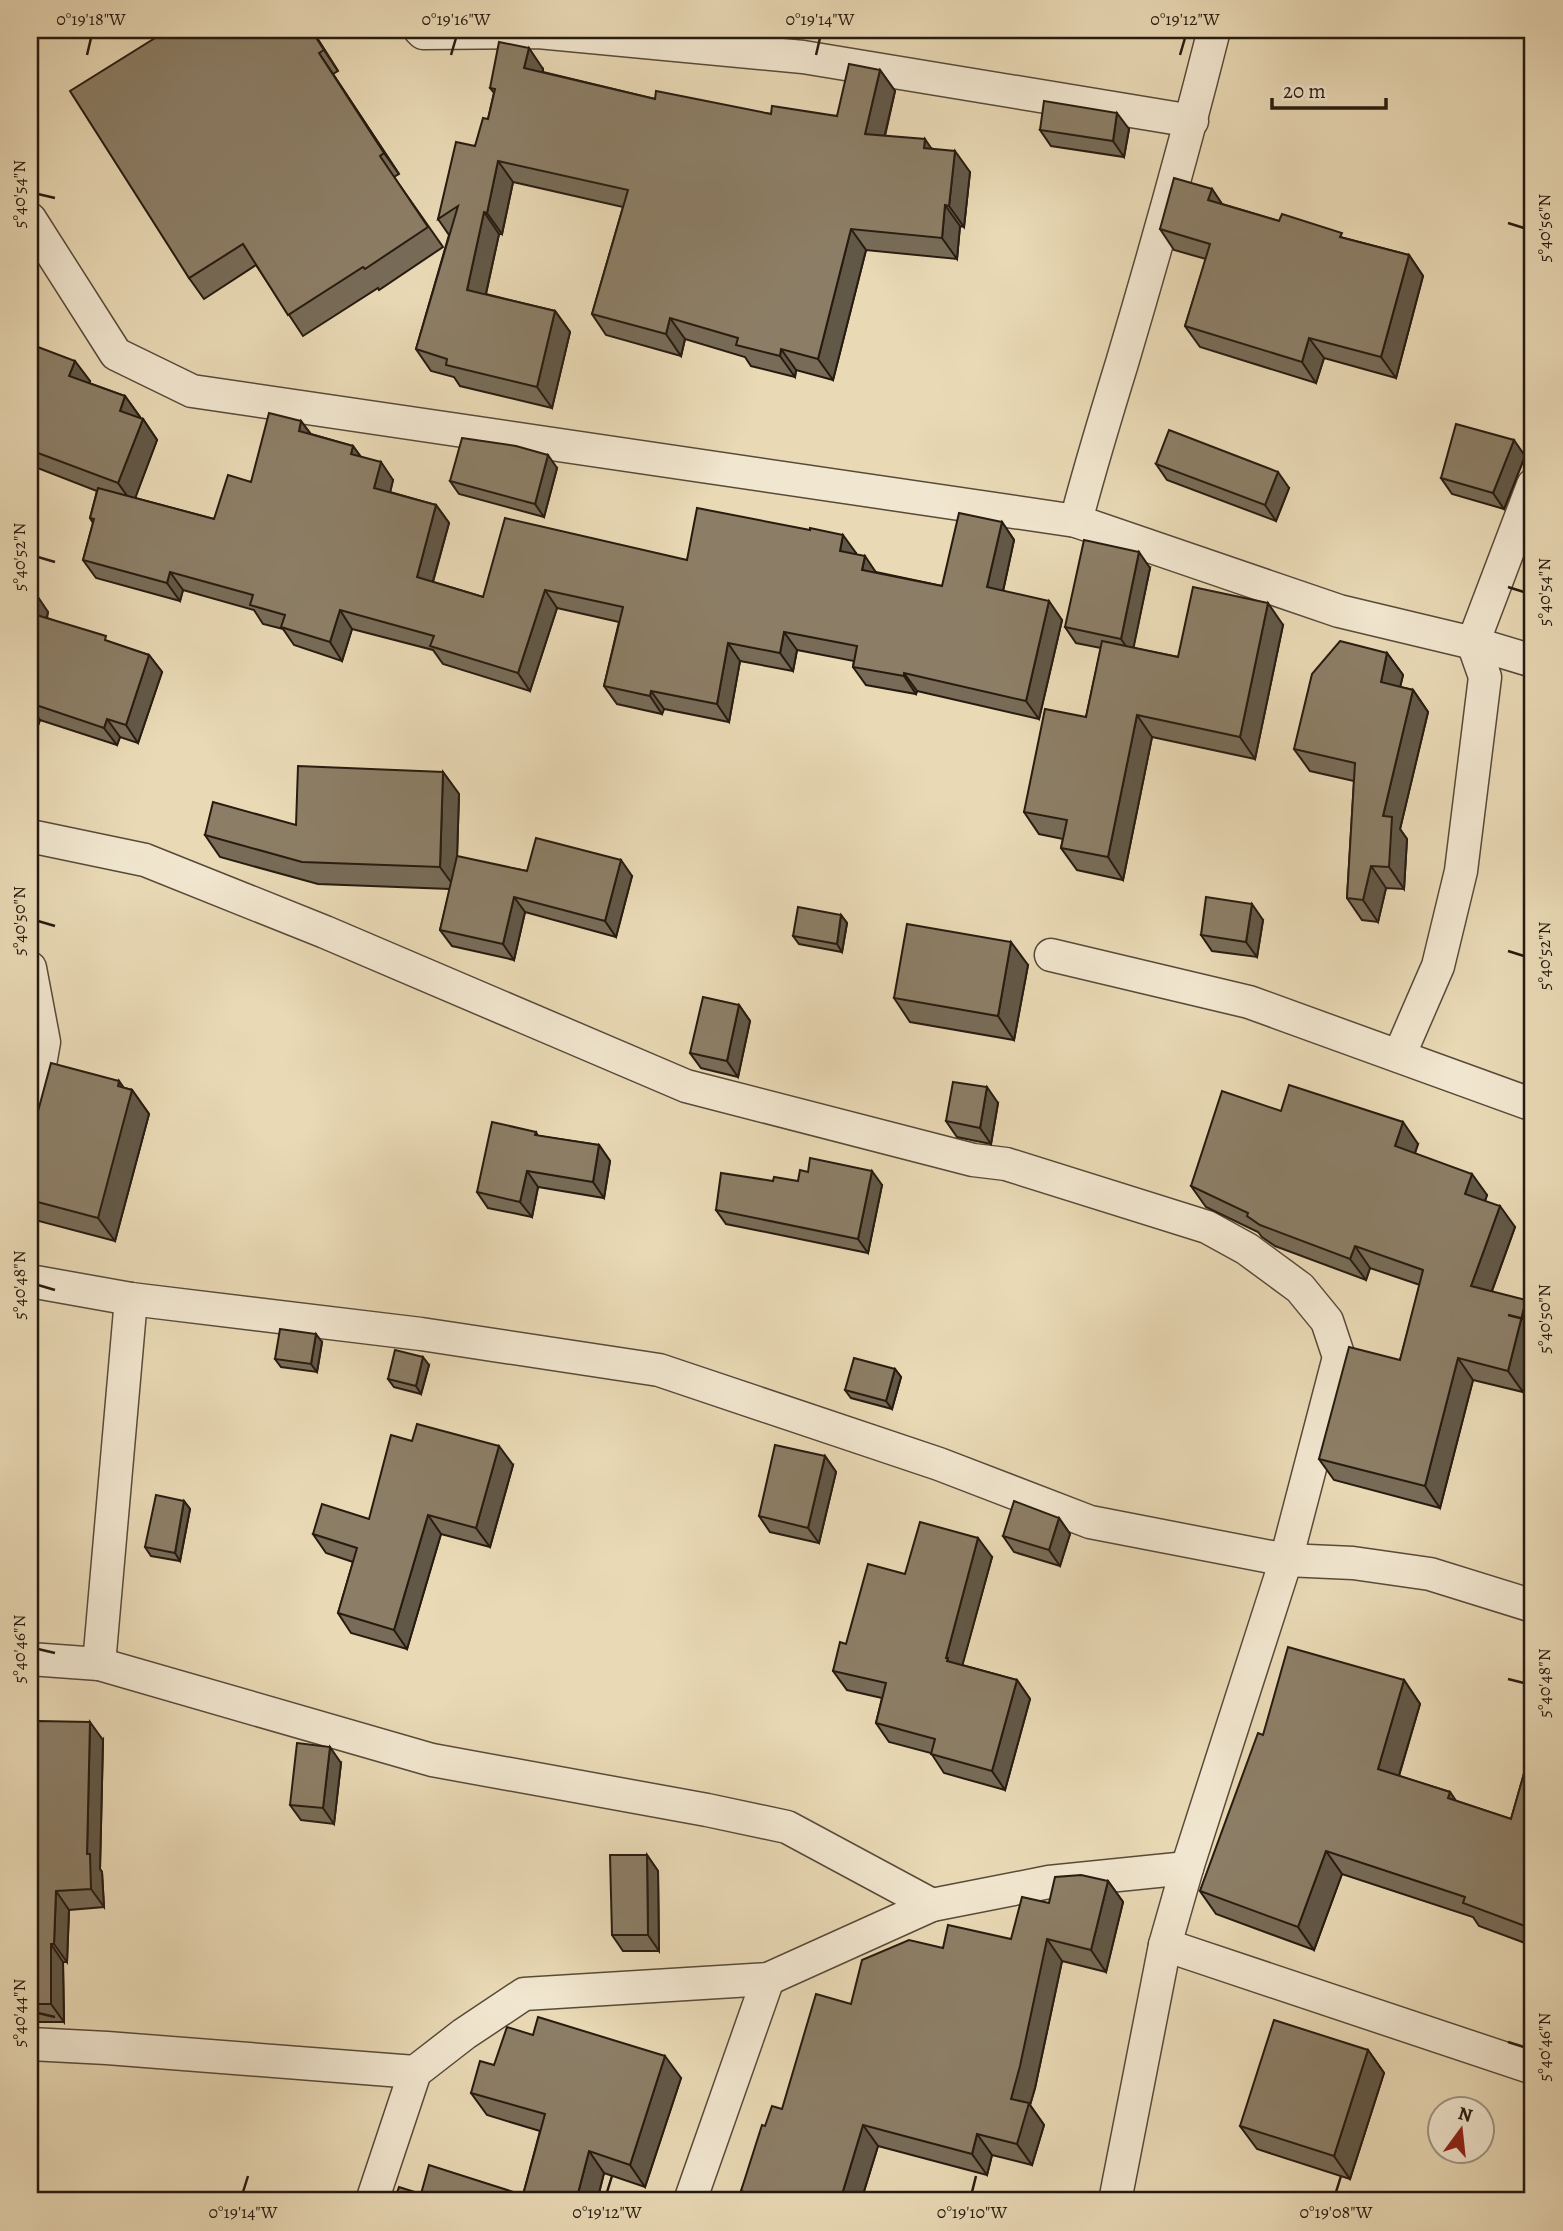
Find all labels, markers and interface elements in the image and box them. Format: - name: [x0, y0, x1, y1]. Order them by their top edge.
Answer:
- text: 0°19'18"W: [56, 7, 126, 31]
- text: 0°19'16"W: [421, 7, 491, 31]
- text: 0°19'14"W: [786, 7, 855, 31]
- text: 0°19'12"W: [1150, 7, 1220, 31]
- scale bar: [1272, 66, 1386, 110]
- text: 20 m: [1283, 77, 1326, 105]
- text: 5°40'54"N: [7, 160, 31, 228]
- text: 5°40'56"N: [1532, 194, 1556, 262]
- text: 5°40'52"N: [7, 523, 31, 591]
- text: 5°40'54"N: [1532, 558, 1556, 626]
- text: 5°40'50"N: [7, 886, 31, 956]
- text: 5°40'52"N: [1532, 922, 1556, 990]
- text: 5°40'48"N: [7, 1250, 31, 1320]
- text: 5°40'50"N: [1532, 1284, 1556, 1354]
- text: 5°40'46"N: [7, 1615, 31, 1683]
- text: 5°40'48"N: [1532, 1648, 1556, 1718]
- text: 5°40'44"N: [7, 1979, 31, 2047]
- text: 5°40'46"N: [1532, 2013, 1556, 2081]
- north arrow: [1426, 2094, 1496, 2164]
- text: N: [1455, 2100, 1475, 2129]
- text: 0°19'14"W: [209, 2200, 278, 2224]
- text: 0°19'12"W: [572, 2200, 642, 2224]
- text: 0°19'10"W: [937, 2200, 1007, 2224]
- text: 0°19'08"W: [1299, 2200, 1373, 2224]

